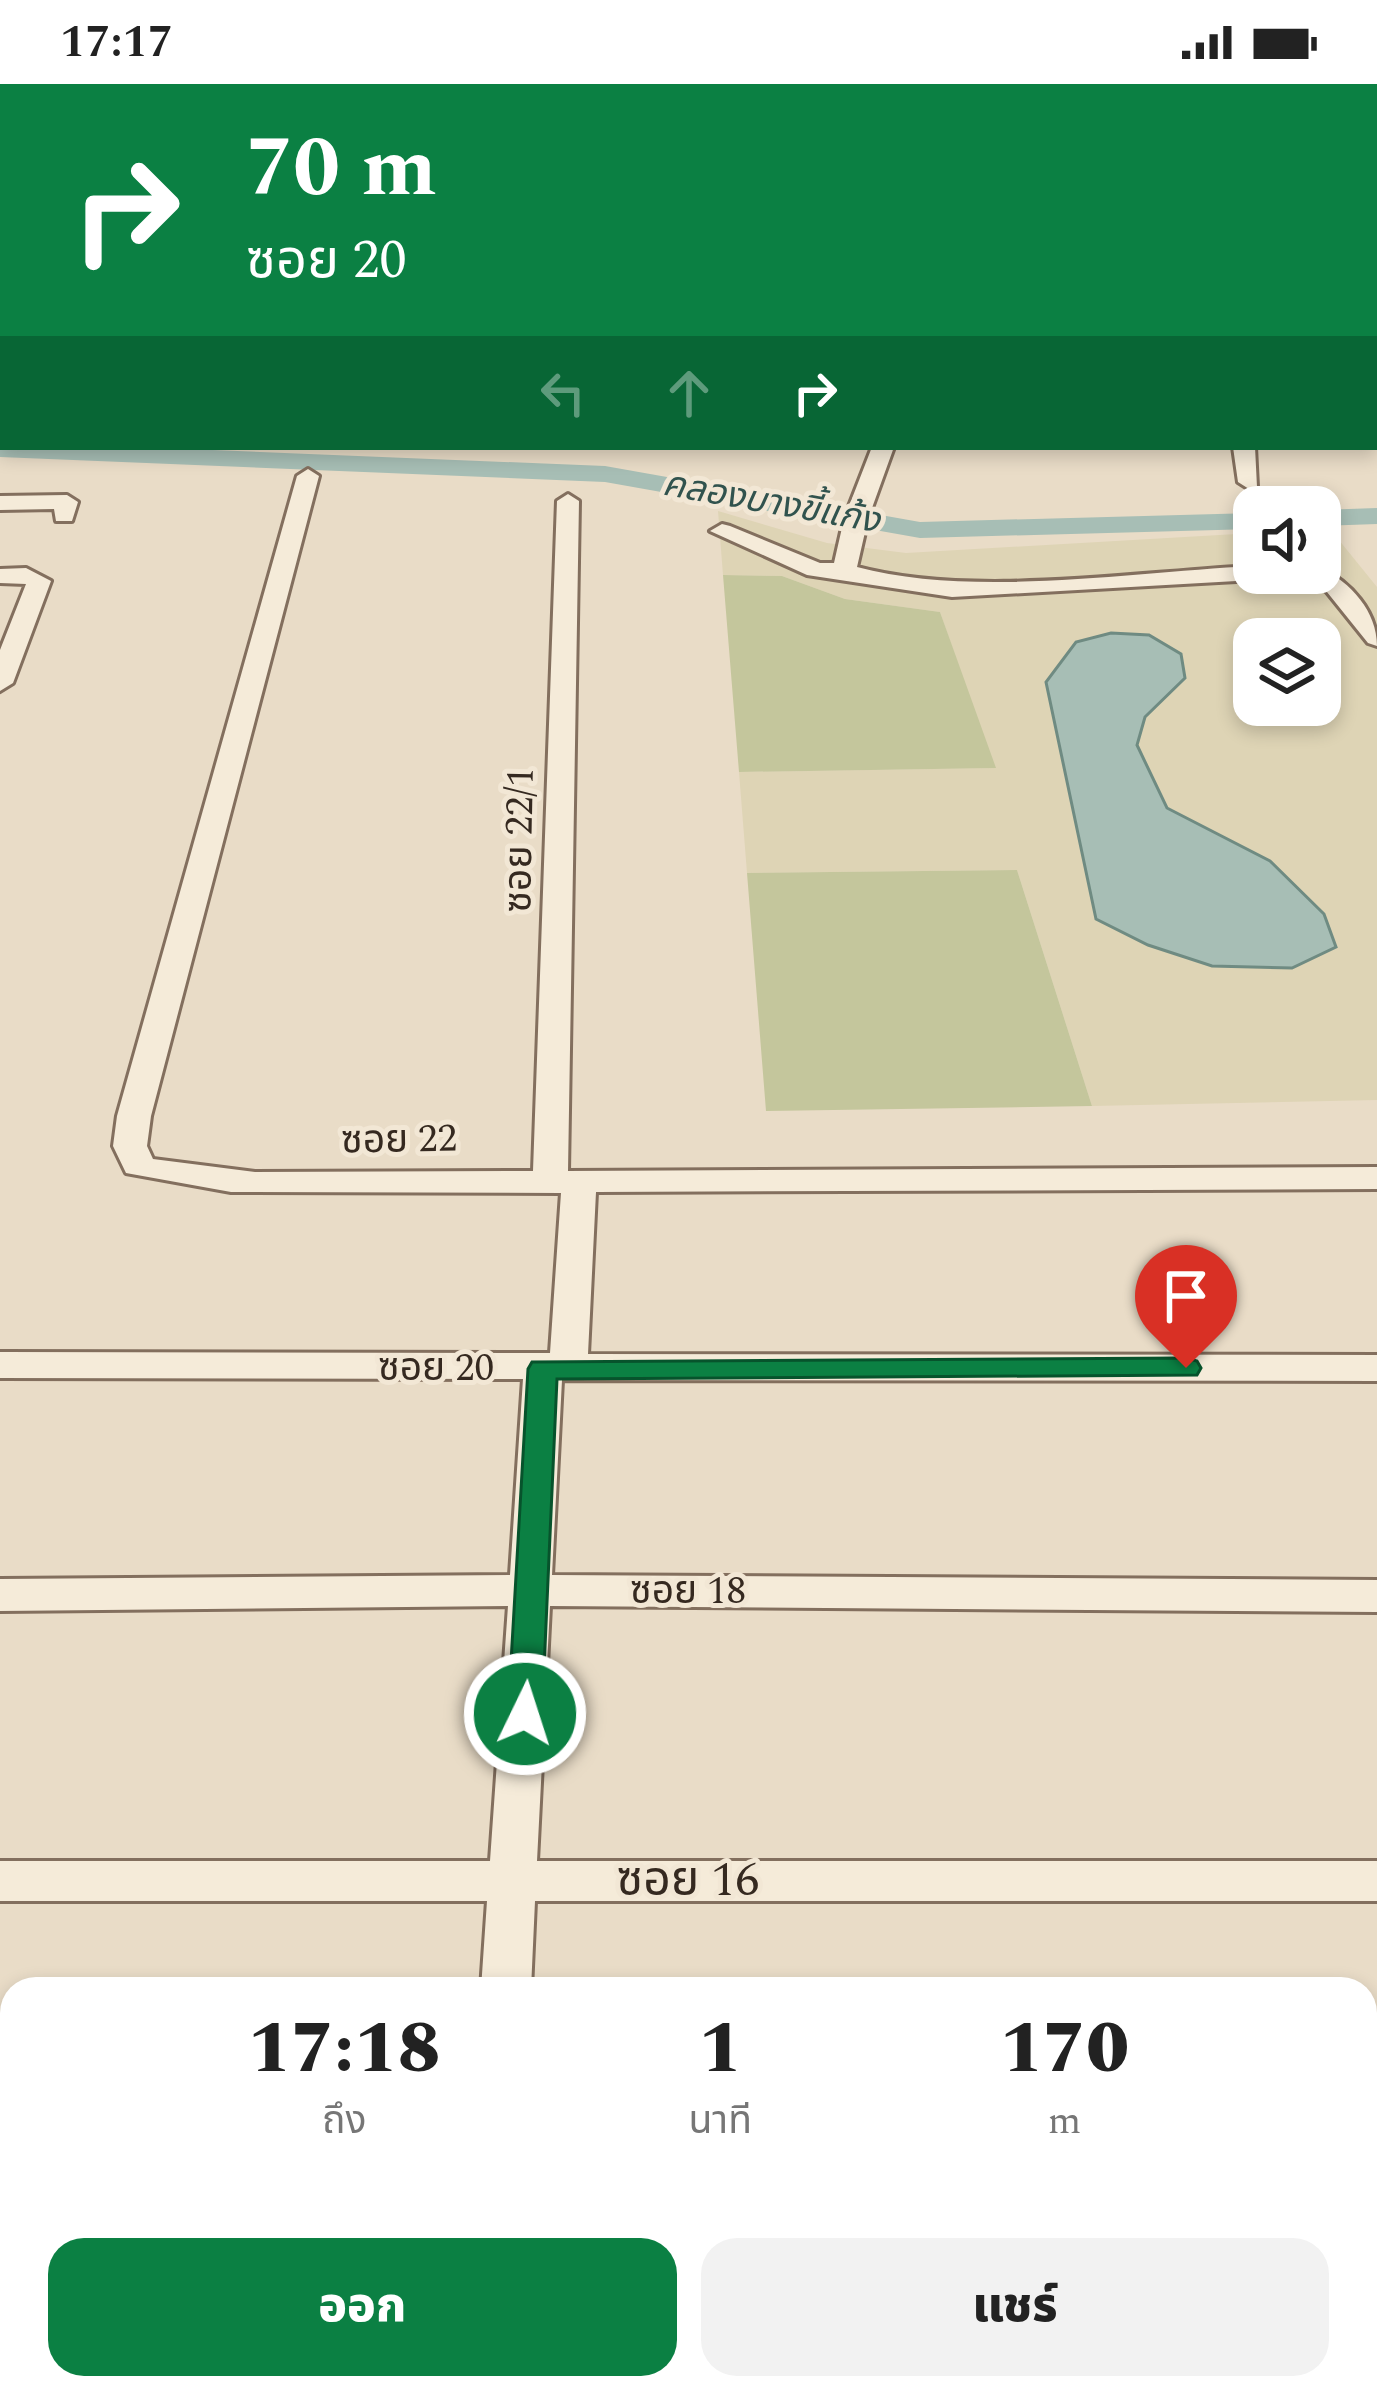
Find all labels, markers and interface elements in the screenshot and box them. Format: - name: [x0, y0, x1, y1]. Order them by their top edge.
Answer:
- text: 17:17: [60, 8, 173, 77]
- text: 70 m: [246, 105, 437, 233]
- icon: right: [48, 132, 204, 288]
- text: ซอย 20: [246, 220, 407, 302]
- icon: left: [530, 360, 596, 426]
- icon: ahead: [656, 360, 722, 426]
- icon: right: [782, 360, 848, 426]
- water label: คลองบางขี้แก้ง: [658, 457, 885, 549]
- map controls: [1233, 486, 1341, 726]
- button: sound: [1233, 486, 1341, 594]
- button: layers: [1233, 618, 1341, 726]
- street label: ซอย 22/1: [489, 767, 551, 913]
- street label: ซอย 22: [340, 1109, 458, 1171]
- pin: [1135, 1245, 1237, 1368]
- icon: arrive: [1153, 1263, 1219, 1329]
- street label: ซอย 20: [378, 1339, 494, 1398]
- street label: ซอย 18: [630, 1562, 746, 1621]
- position arrow: [462, 1651, 588, 1777]
- street label: ซอย 16: [617, 1844, 759, 1917]
- text: 17:18: [248, 1995, 441, 2104]
- text: 1: [699, 1995, 742, 2104]
- text: 170: [1000, 1995, 1129, 2104]
- text: ถึง: [322, 2092, 366, 2151]
- text: นาที: [688, 2092, 752, 2151]
- text: m: [1048, 2092, 1081, 2151]
- button: ออก: [48, 2238, 677, 2376]
- button: แชร์: [701, 2238, 1329, 2376]

